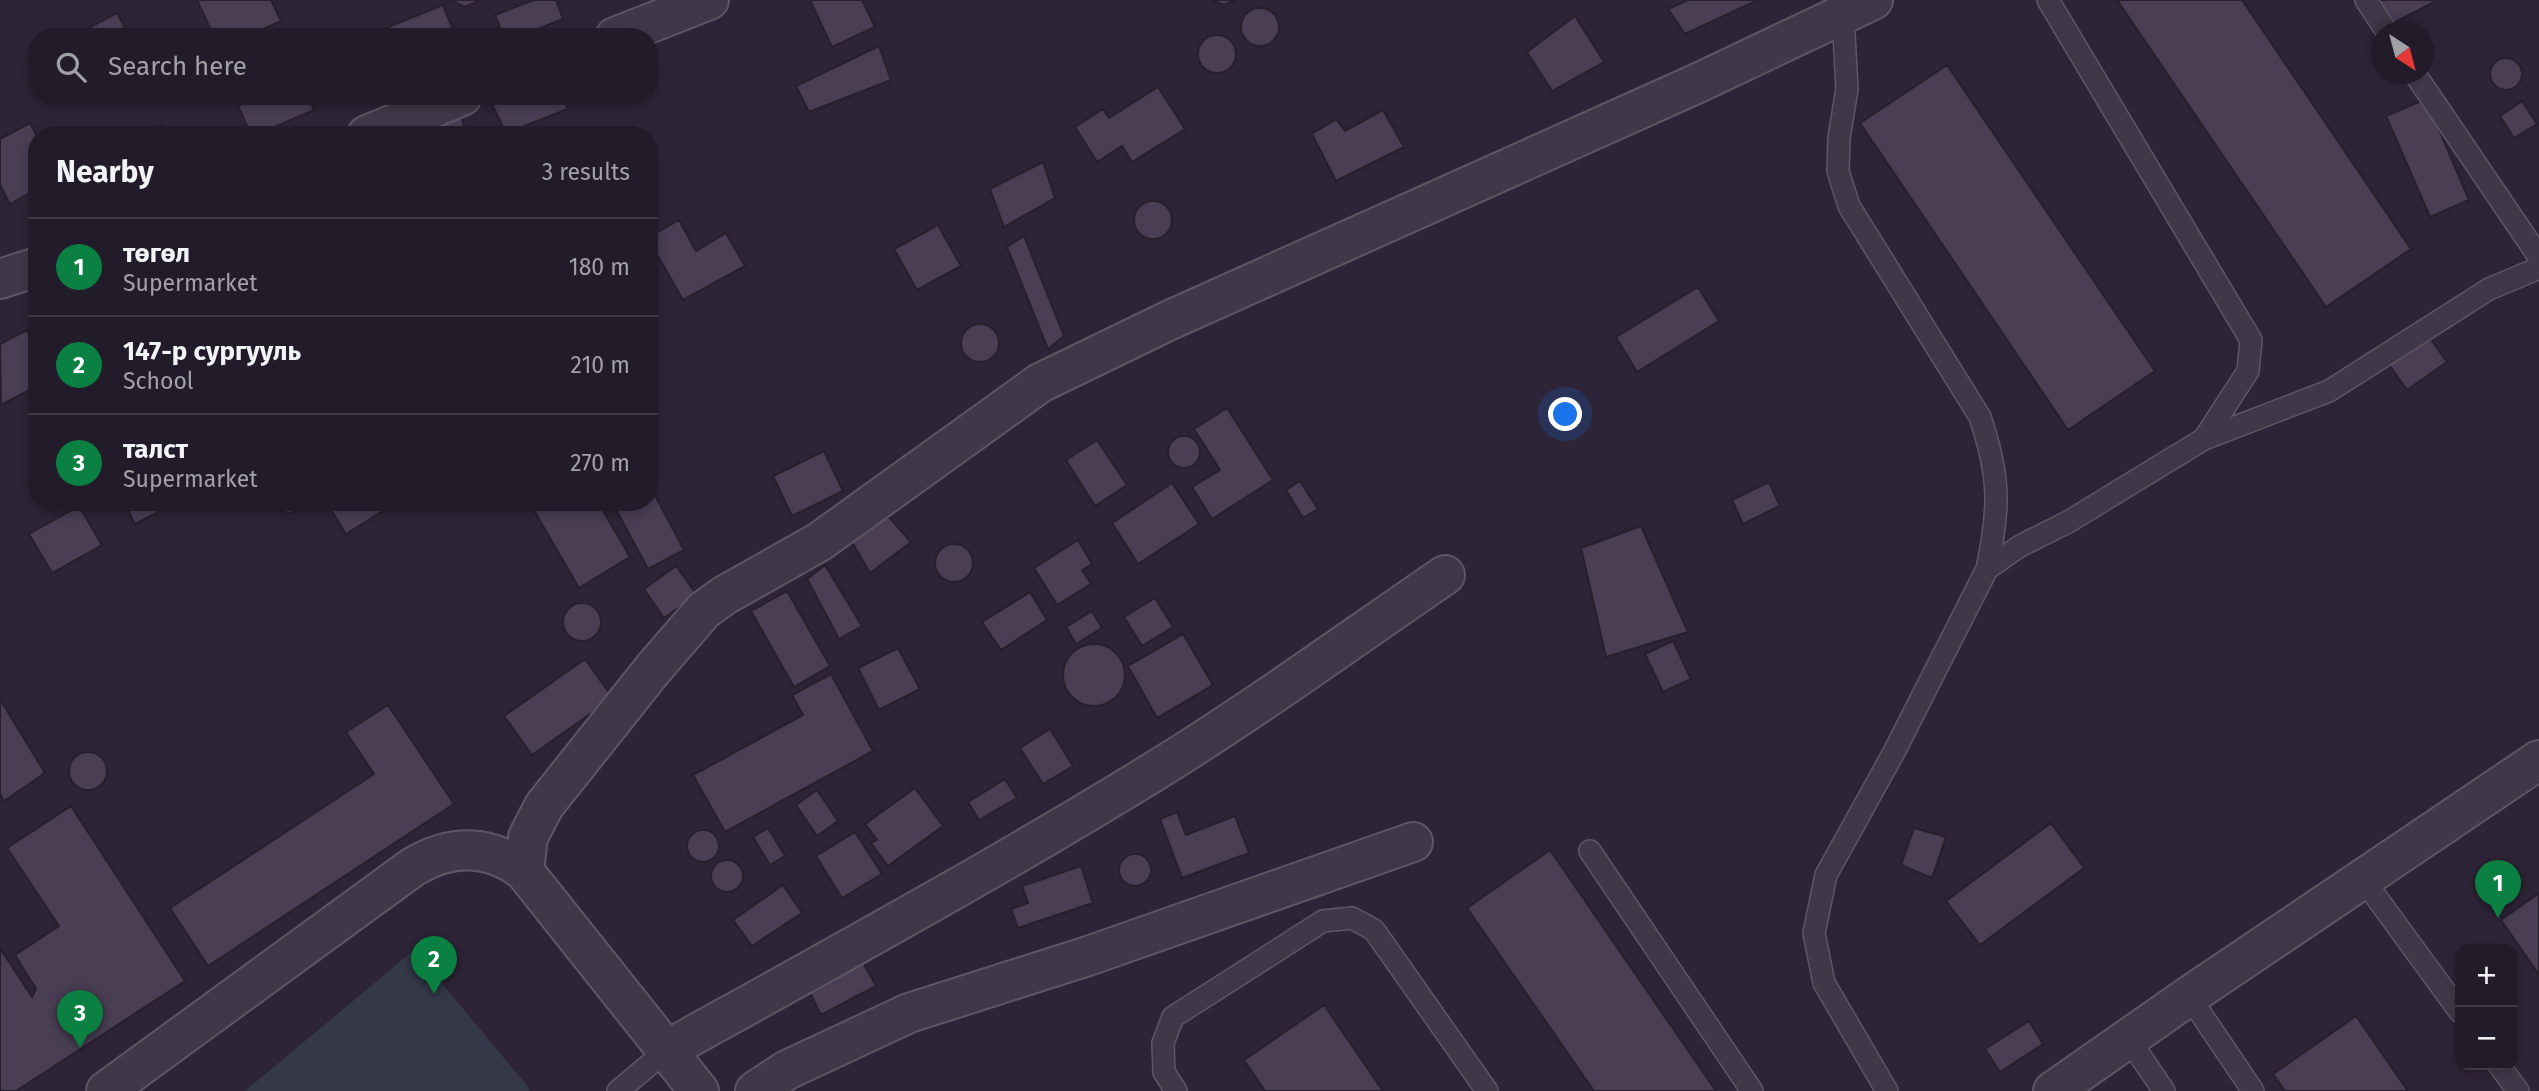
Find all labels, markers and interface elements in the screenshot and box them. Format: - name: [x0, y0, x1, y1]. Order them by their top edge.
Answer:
- north arrow: [2371, 21, 2434, 84]
- search box: [28, 28, 658, 105]
- icon: search: [52, 48, 90, 86]
- text: Search here: [108, 51, 247, 82]
- text: Nearby: [56, 154, 154, 190]
- text: 3 results: [542, 158, 630, 186]
- text: төгөл: [123, 238, 190, 269]
- text: 1: [74, 253, 84, 281]
- text: 180 m: [569, 253, 630, 281]
- text: Supermarket: [123, 269, 258, 297]
- text: 147-р сургууль: [123, 336, 301, 367]
- text: 2: [73, 351, 85, 379]
- text: 210 m: [571, 351, 630, 379]
- text: School: [123, 367, 194, 395]
- your location: [1548, 397, 1582, 431]
- text: талст: [123, 434, 188, 465]
- text: 3: [73, 449, 85, 477]
- text: 270 m: [570, 449, 630, 477]
- text: Supermarket: [123, 465, 258, 493]
- pin: 1: [2475, 860, 2521, 918]
- pin: 2: [411, 936, 457, 994]
- map controls: [2455, 944, 2518, 1070]
- button: +: [2455, 944, 2518, 1007]
- pin: 3: [57, 990, 103, 1048]
- button: −: [2455, 1007, 2518, 1070]

